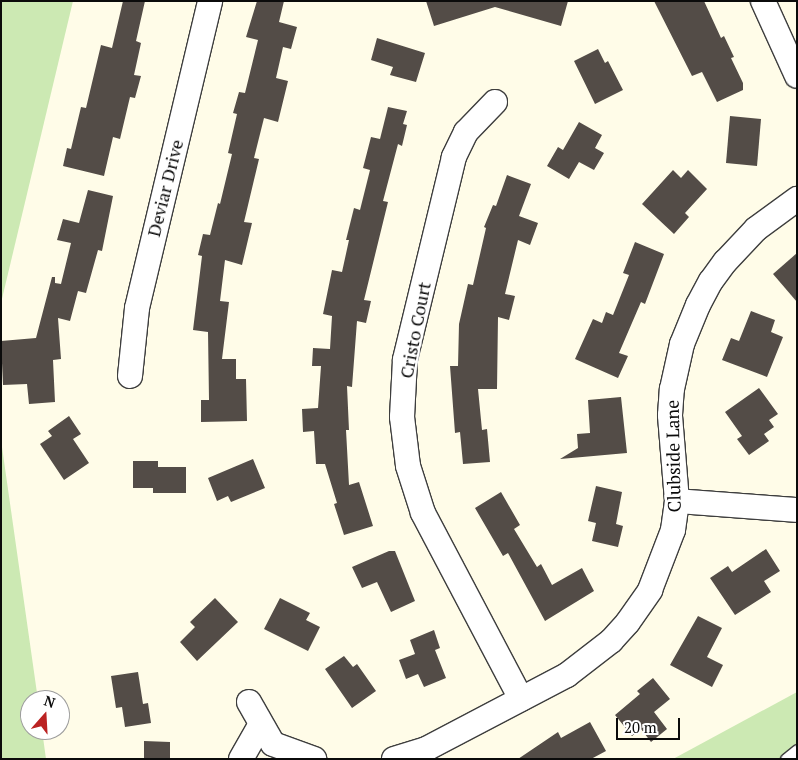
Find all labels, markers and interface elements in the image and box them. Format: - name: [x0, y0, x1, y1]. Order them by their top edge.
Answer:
- street label: Deviar Drive: [143, 137, 187, 239]
- street label: Cristo Court: [395, 280, 435, 380]
- street label: Clubside Lane: [661, 400, 685, 512]
- north arrow: [20, 690, 70, 740]
- text: N: [42, 691, 58, 712]
- scale bar: [618, 708, 682, 740]
- text: 20 m: [624, 717, 657, 737]

